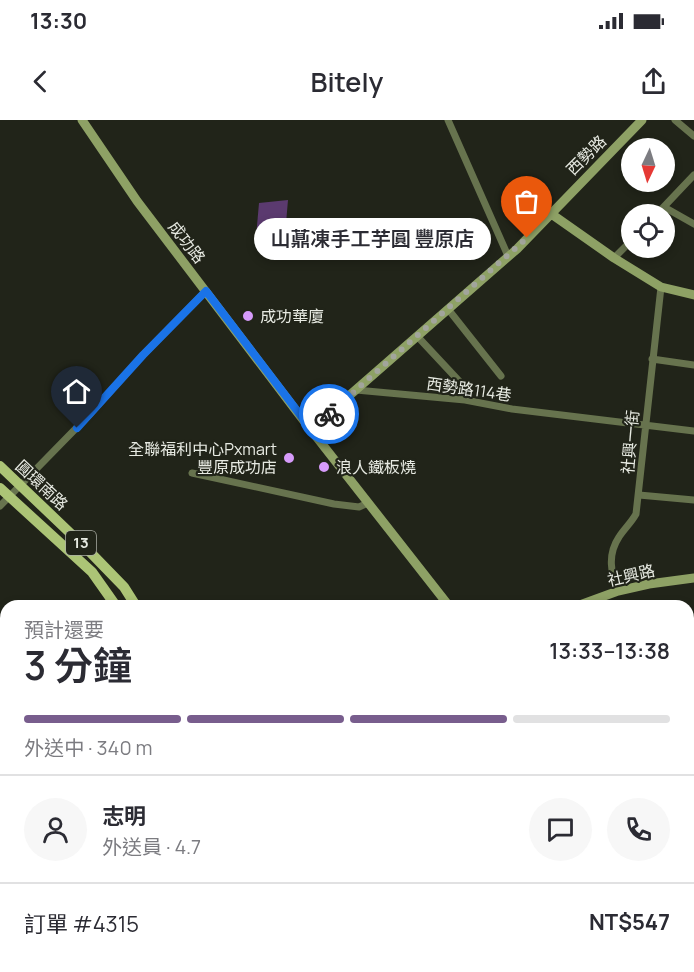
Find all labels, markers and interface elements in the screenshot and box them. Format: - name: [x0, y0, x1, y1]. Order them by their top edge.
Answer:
- text: 13:30: [30, 6, 87, 36]
- text: Bitely: [311, 63, 383, 100]
- icon: back: [24, 65, 57, 98]
- icon: share: [637, 65, 670, 98]
- street label: 西勢路: [561, 130, 611, 180]
- north arrow: [621, 138, 675, 192]
- map controls: [621, 138, 675, 258]
- pin: [501, 176, 552, 238]
- icon: bag: [510, 185, 543, 218]
- button: locate: [621, 204, 675, 258]
- street label: 成功路: [164, 216, 210, 268]
- callout: 山薡凍手工芋圓 豐原店: [254, 217, 491, 259]
- text: 山薡凍手工芋圓 豐原店: [271, 225, 475, 252]
- place label: 成功華廈: [260, 305, 324, 327]
- marker: 成功華廈: [241, 309, 255, 323]
- pin: [51, 366, 102, 428]
- street label: 西勢路114巷: [425, 372, 513, 406]
- icon: home: [60, 375, 93, 408]
- courier: [299, 384, 359, 444]
- icon: bike: [313, 398, 346, 431]
- street label: 社興一街: [616, 409, 644, 475]
- place label: 全聯福利中心Pxmart 豐原成功店: [128, 438, 277, 478]
- marker: 全聯福利中心Pxmart 豐原成功店: [282, 451, 296, 465]
- street label: 圓環南路: [11, 455, 73, 515]
- place label: 浪人鐵板燒: [336, 456, 416, 478]
- marker: 浪人鐵板燒: [317, 460, 331, 474]
- road number: 13: [66, 531, 96, 555]
- street label: 社興路: [605, 559, 657, 591]
- text: 預計還要: [24, 616, 104, 643]
- text: 13:33–13:38: [549, 636, 670, 666]
- text: 3 分鐘: [24, 638, 132, 692]
- text: 外送中 · 340 m: [24, 734, 153, 761]
- button: person: [24, 798, 87, 861]
- button: chat: [529, 798, 592, 861]
- button: phone: [607, 798, 670, 861]
- text: 志明: [102, 801, 146, 831]
- text: 外送員 · 4.7: [102, 833, 201, 860]
- text: NT$547: [589, 907, 670, 937]
- text: 訂單 #4315: [24, 909, 139, 939]

